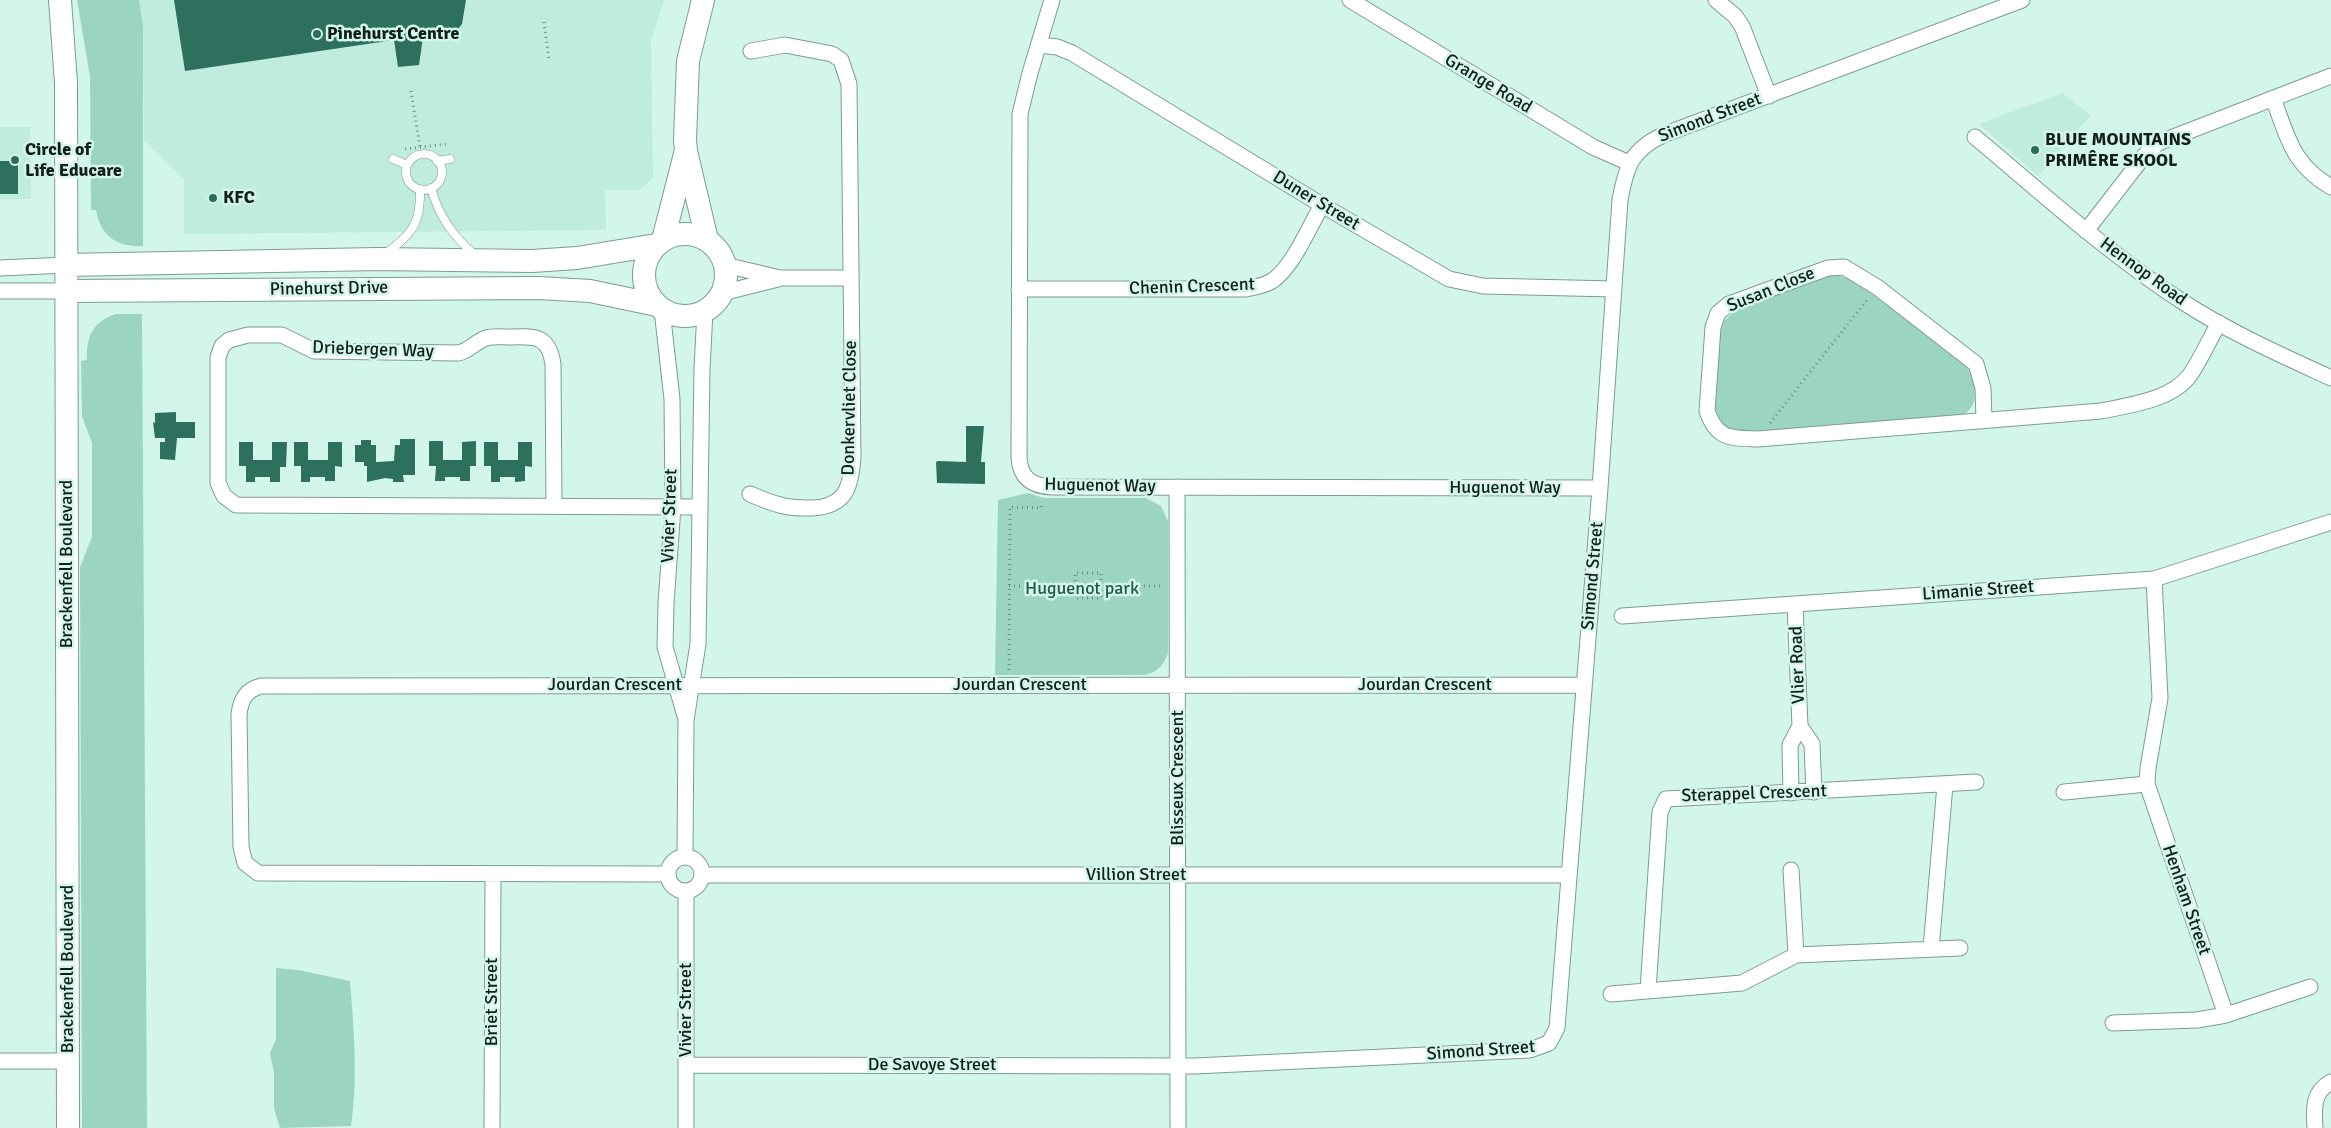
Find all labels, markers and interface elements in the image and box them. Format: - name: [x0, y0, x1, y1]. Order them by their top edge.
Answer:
- place label: Pinehurst Centre: [327, 23, 459, 45]
- marker: Pinehurst Centre: [311, 28, 323, 40]
- street label: Grange Road: [1440, 50, 1536, 118]
- street label: Simond Street: [1655, 88, 1765, 148]
- place label: BLUE MOUNTAINS PRIMÊRE SKOOL: [2045, 129, 2191, 172]
- place label: Circle of Life Educare: [25, 139, 122, 182]
- marker: BLUE MOUNTAINS PRIMÊRE SKOOL: [2029, 144, 2041, 156]
- marker: Circle of Life Educare: [9, 154, 21, 166]
- street label: Duner Street: [1269, 167, 1363, 235]
- place label: KFC: [223, 187, 255, 209]
- marker: KFC: [207, 192, 219, 204]
- street label: Hennop Road: [2095, 233, 2191, 311]
- street label: Susan Close: [1724, 263, 1818, 317]
- street label: Chenin Crescent: [1129, 274, 1255, 300]
- street label: Pinehurst Drive: [270, 277, 388, 301]
- street label: Driebergen Way: [312, 337, 434, 363]
- street label: Donkervliet Close: [838, 340, 862, 476]
- street label: Vivier Street: [658, 468, 682, 564]
- street label: Huguenot Way: [1044, 474, 1156, 498]
- street label: Huguenot Way: [1449, 477, 1561, 499]
- street label: Brackenfell Boulevard: [56, 480, 78, 648]
- street label: Simond Street: [1577, 521, 1609, 631]
- street label: Limanie Street: [1921, 576, 2035, 606]
- park label: Huguenot park: [1025, 578, 1139, 600]
- street label: Vlier Road: [1786, 625, 1810, 705]
- street label: Jourdan Crescent: [548, 674, 682, 696]
- street label: Jourdan Crescent: [953, 674, 1087, 696]
- street label: Jourdan Crescent: [1358, 674, 1492, 696]
- street label: Blisseux Crescent: [1167, 710, 1189, 846]
- street label: Sterappel Crescent: [1681, 781, 1827, 807]
- street label: Henham Street: [2157, 842, 2215, 958]
- street label: Villion Street: [1086, 864, 1186, 886]
- street label: Brackenfell Boulevard: [57, 885, 79, 1053]
- street label: Briet Street: [481, 958, 503, 1046]
- street label: Vivier Street: [675, 963, 697, 1057]
- street label: Simond Street: [1426, 1036, 1536, 1066]
- street label: De Savoye Street: [868, 1054, 996, 1076]

